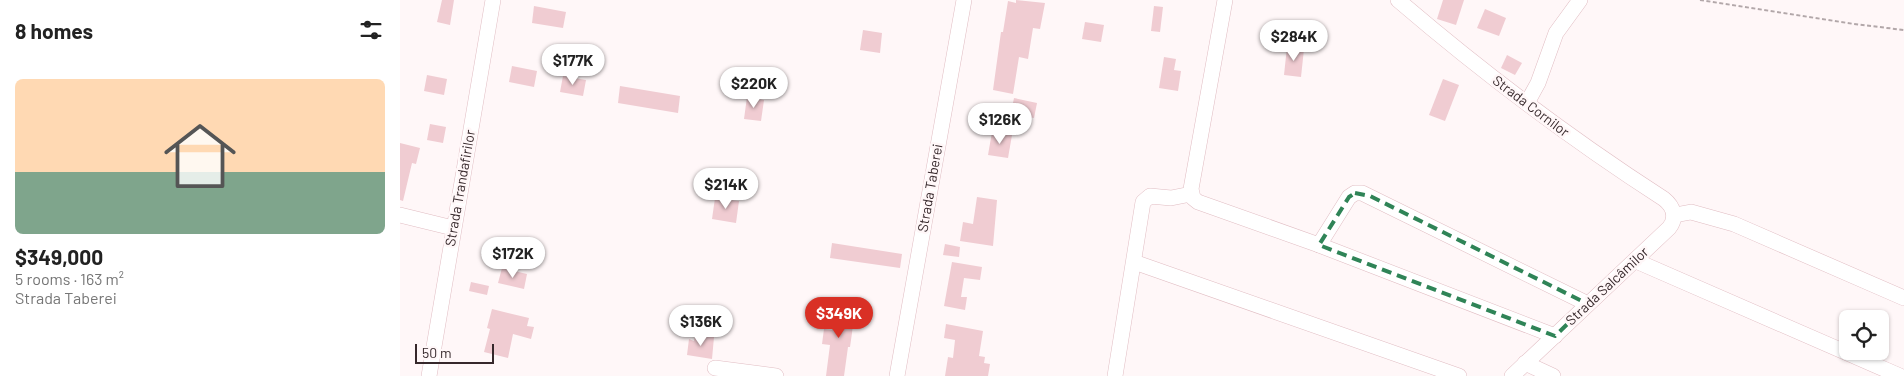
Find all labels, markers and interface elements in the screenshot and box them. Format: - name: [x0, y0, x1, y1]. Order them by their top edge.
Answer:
- icon: filters: [357, 16, 385, 44]
- text: 8 homes: [15, 18, 93, 43]
- pin: $284K: [1259, 20, 1329, 62]
- text: $284K: [1271, 26, 1317, 45]
- pin: $177K: [538, 44, 608, 86]
- text: $177K: [553, 50, 593, 69]
- pin: $220K: [719, 66, 789, 109]
- street label: Strada Cornilor: [1490, 71, 1573, 140]
- text: $220K: [731, 73, 777, 92]
- pin: $126K: [965, 102, 1035, 145]
- text: $126K: [979, 109, 1021, 128]
- icon: home: [155, 111, 245, 201]
- street label: Strada Trandafirilor: [441, 128, 478, 247]
- street label: Strada Taberei: [913, 143, 946, 233]
- pin: $214K: [691, 168, 761, 210]
- text: $214K: [704, 174, 748, 193]
- pin: $172K: [478, 236, 548, 279]
- text: $172K: [492, 243, 534, 262]
- street label: Strada Salcâmilor: [1562, 243, 1652, 328]
- text: $349,000: [15, 244, 103, 269]
- text: 5 rooms · 163 m²: [15, 269, 124, 288]
- text: Strada Taberei: [15, 288, 117, 307]
- pin: $349K: [804, 296, 874, 339]
- text: $349K: [816, 303, 862, 322]
- pin: $136K: [666, 304, 736, 347]
- map controls: [1839, 310, 1889, 360]
- button: locate: [1839, 310, 1889, 360]
- text: $136K: [680, 311, 722, 330]
- scale bar: [415, 341, 494, 364]
- text: 50 m: [422, 344, 451, 361]

